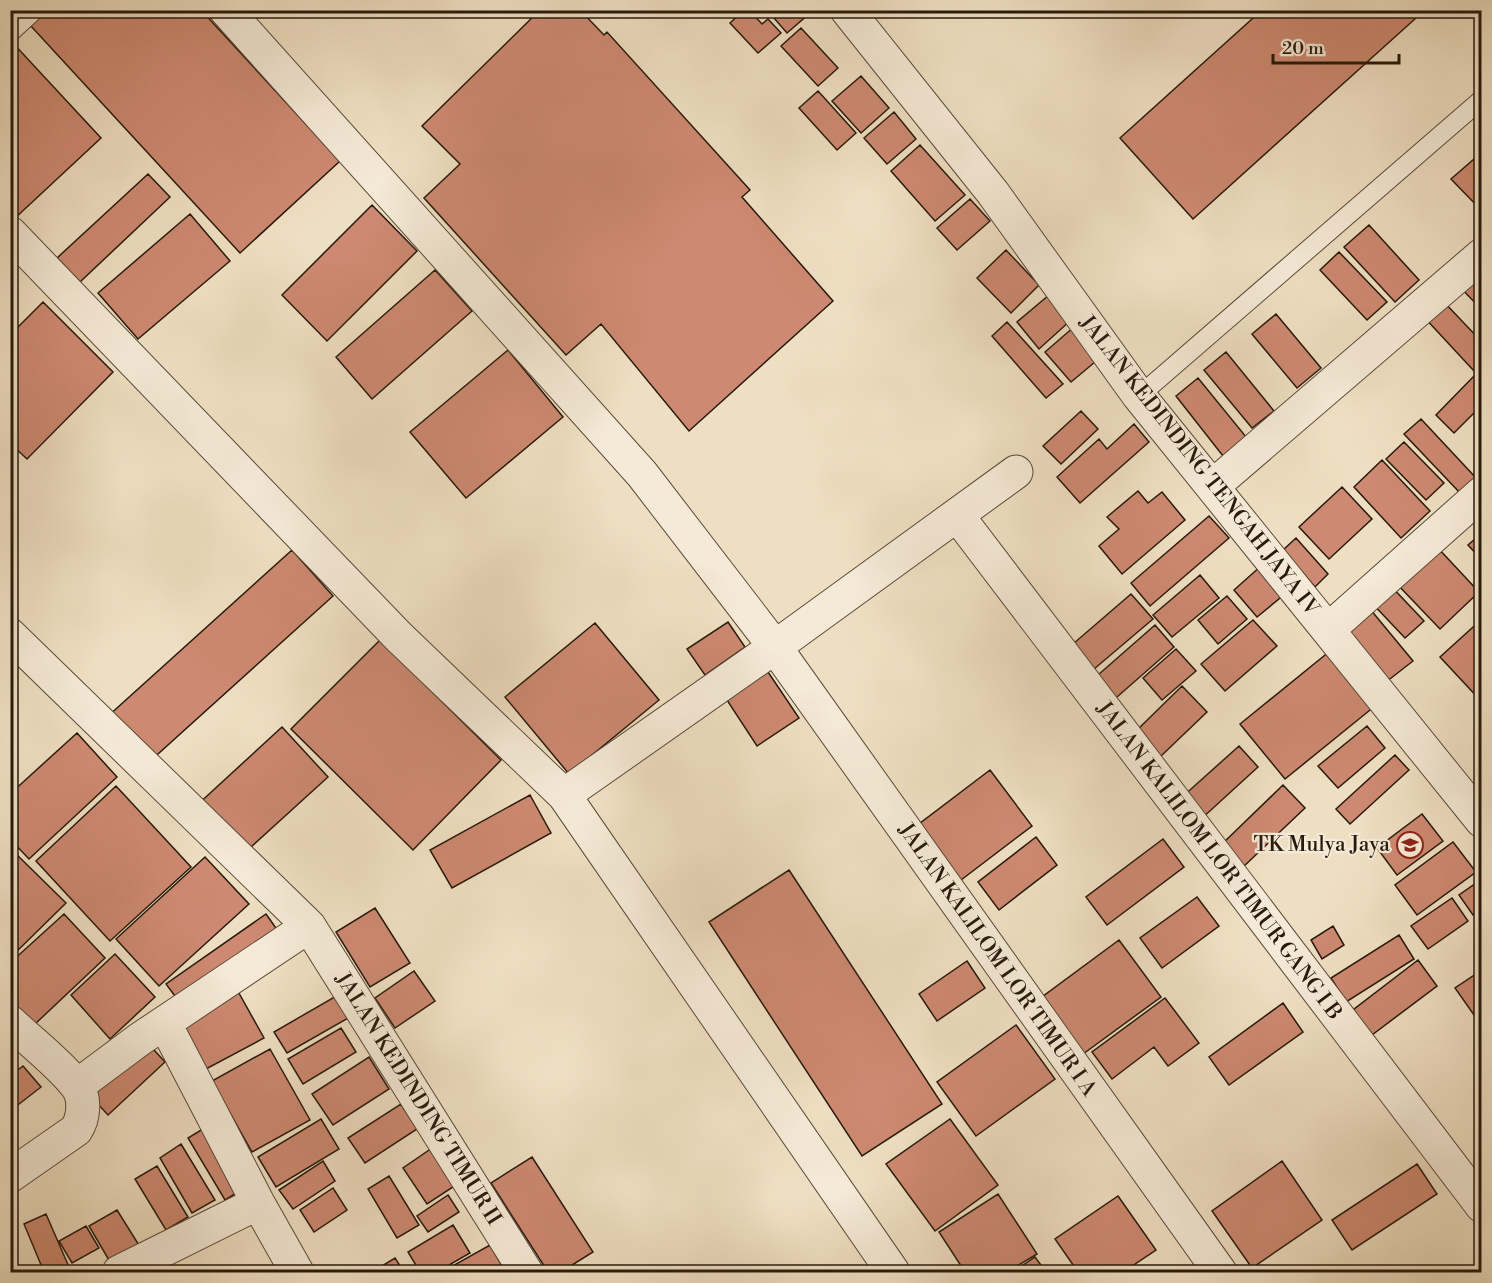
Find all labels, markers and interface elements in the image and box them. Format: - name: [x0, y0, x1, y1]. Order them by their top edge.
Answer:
- scale bar: [1273, 27, 1399, 65]
- text: 20 m: [1282, 37, 1324, 60]
- street label: JALAN KEDINDING TENGAH JAYA IV: [1073, 310, 1325, 622]
- street label: JALAN KALILOM LOR TIMUR GANG I B: [1090, 696, 1347, 1025]
- street label: JALAN KALILOM LOR TIMUR I A: [892, 818, 1102, 1102]
- school or university icon: TK Mulya Jaya: [1395, 830, 1425, 860]
- place label: TK Mulya Jaya: [1254, 832, 1390, 858]
- street label: JALAN KEDINDING TIMUR II: [329, 967, 507, 1230]

